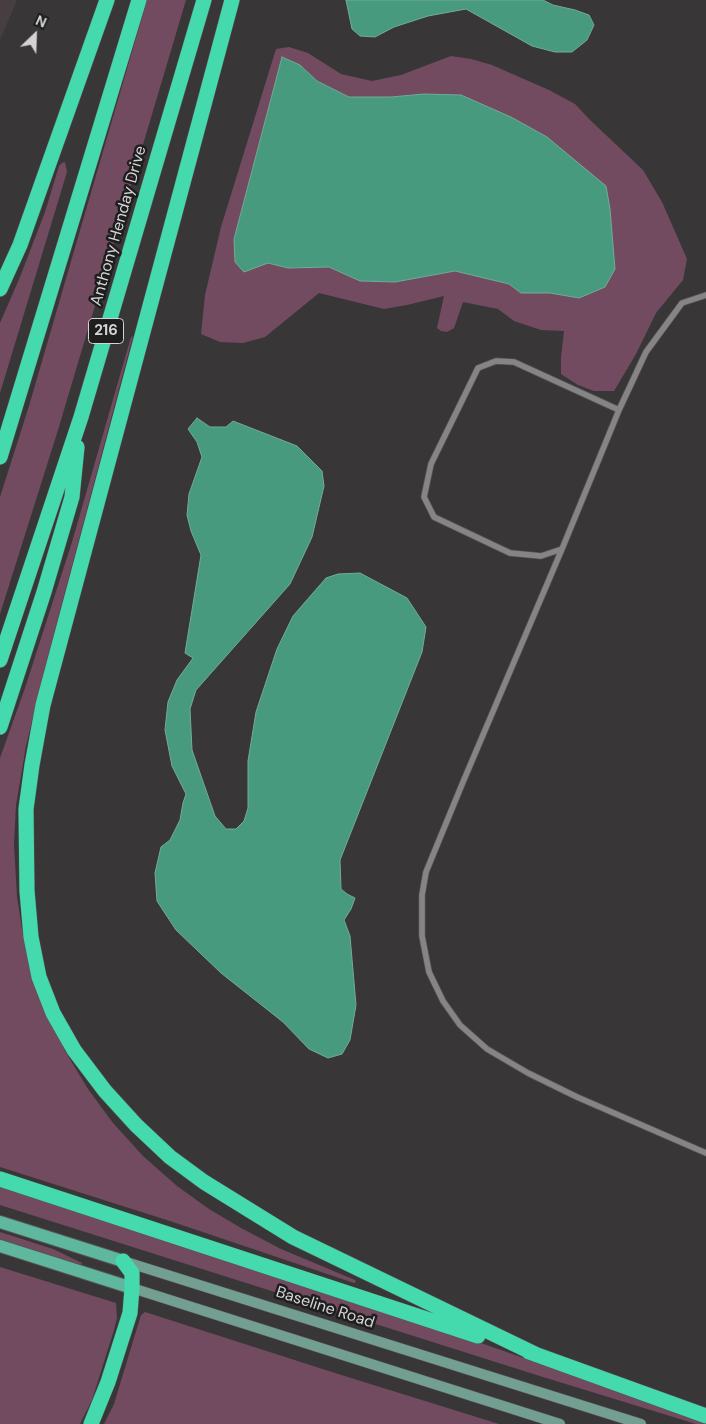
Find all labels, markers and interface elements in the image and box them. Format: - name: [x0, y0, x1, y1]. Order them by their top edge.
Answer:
- north arrow: [10, 10, 60, 60]
- text: N: [33, 11, 49, 32]
- street label: Anthony Henday Drive: [87, 144, 151, 308]
- road number: 216: [88, 318, 124, 344]
- street label: Baseline Road: [273, 1283, 377, 1333]

